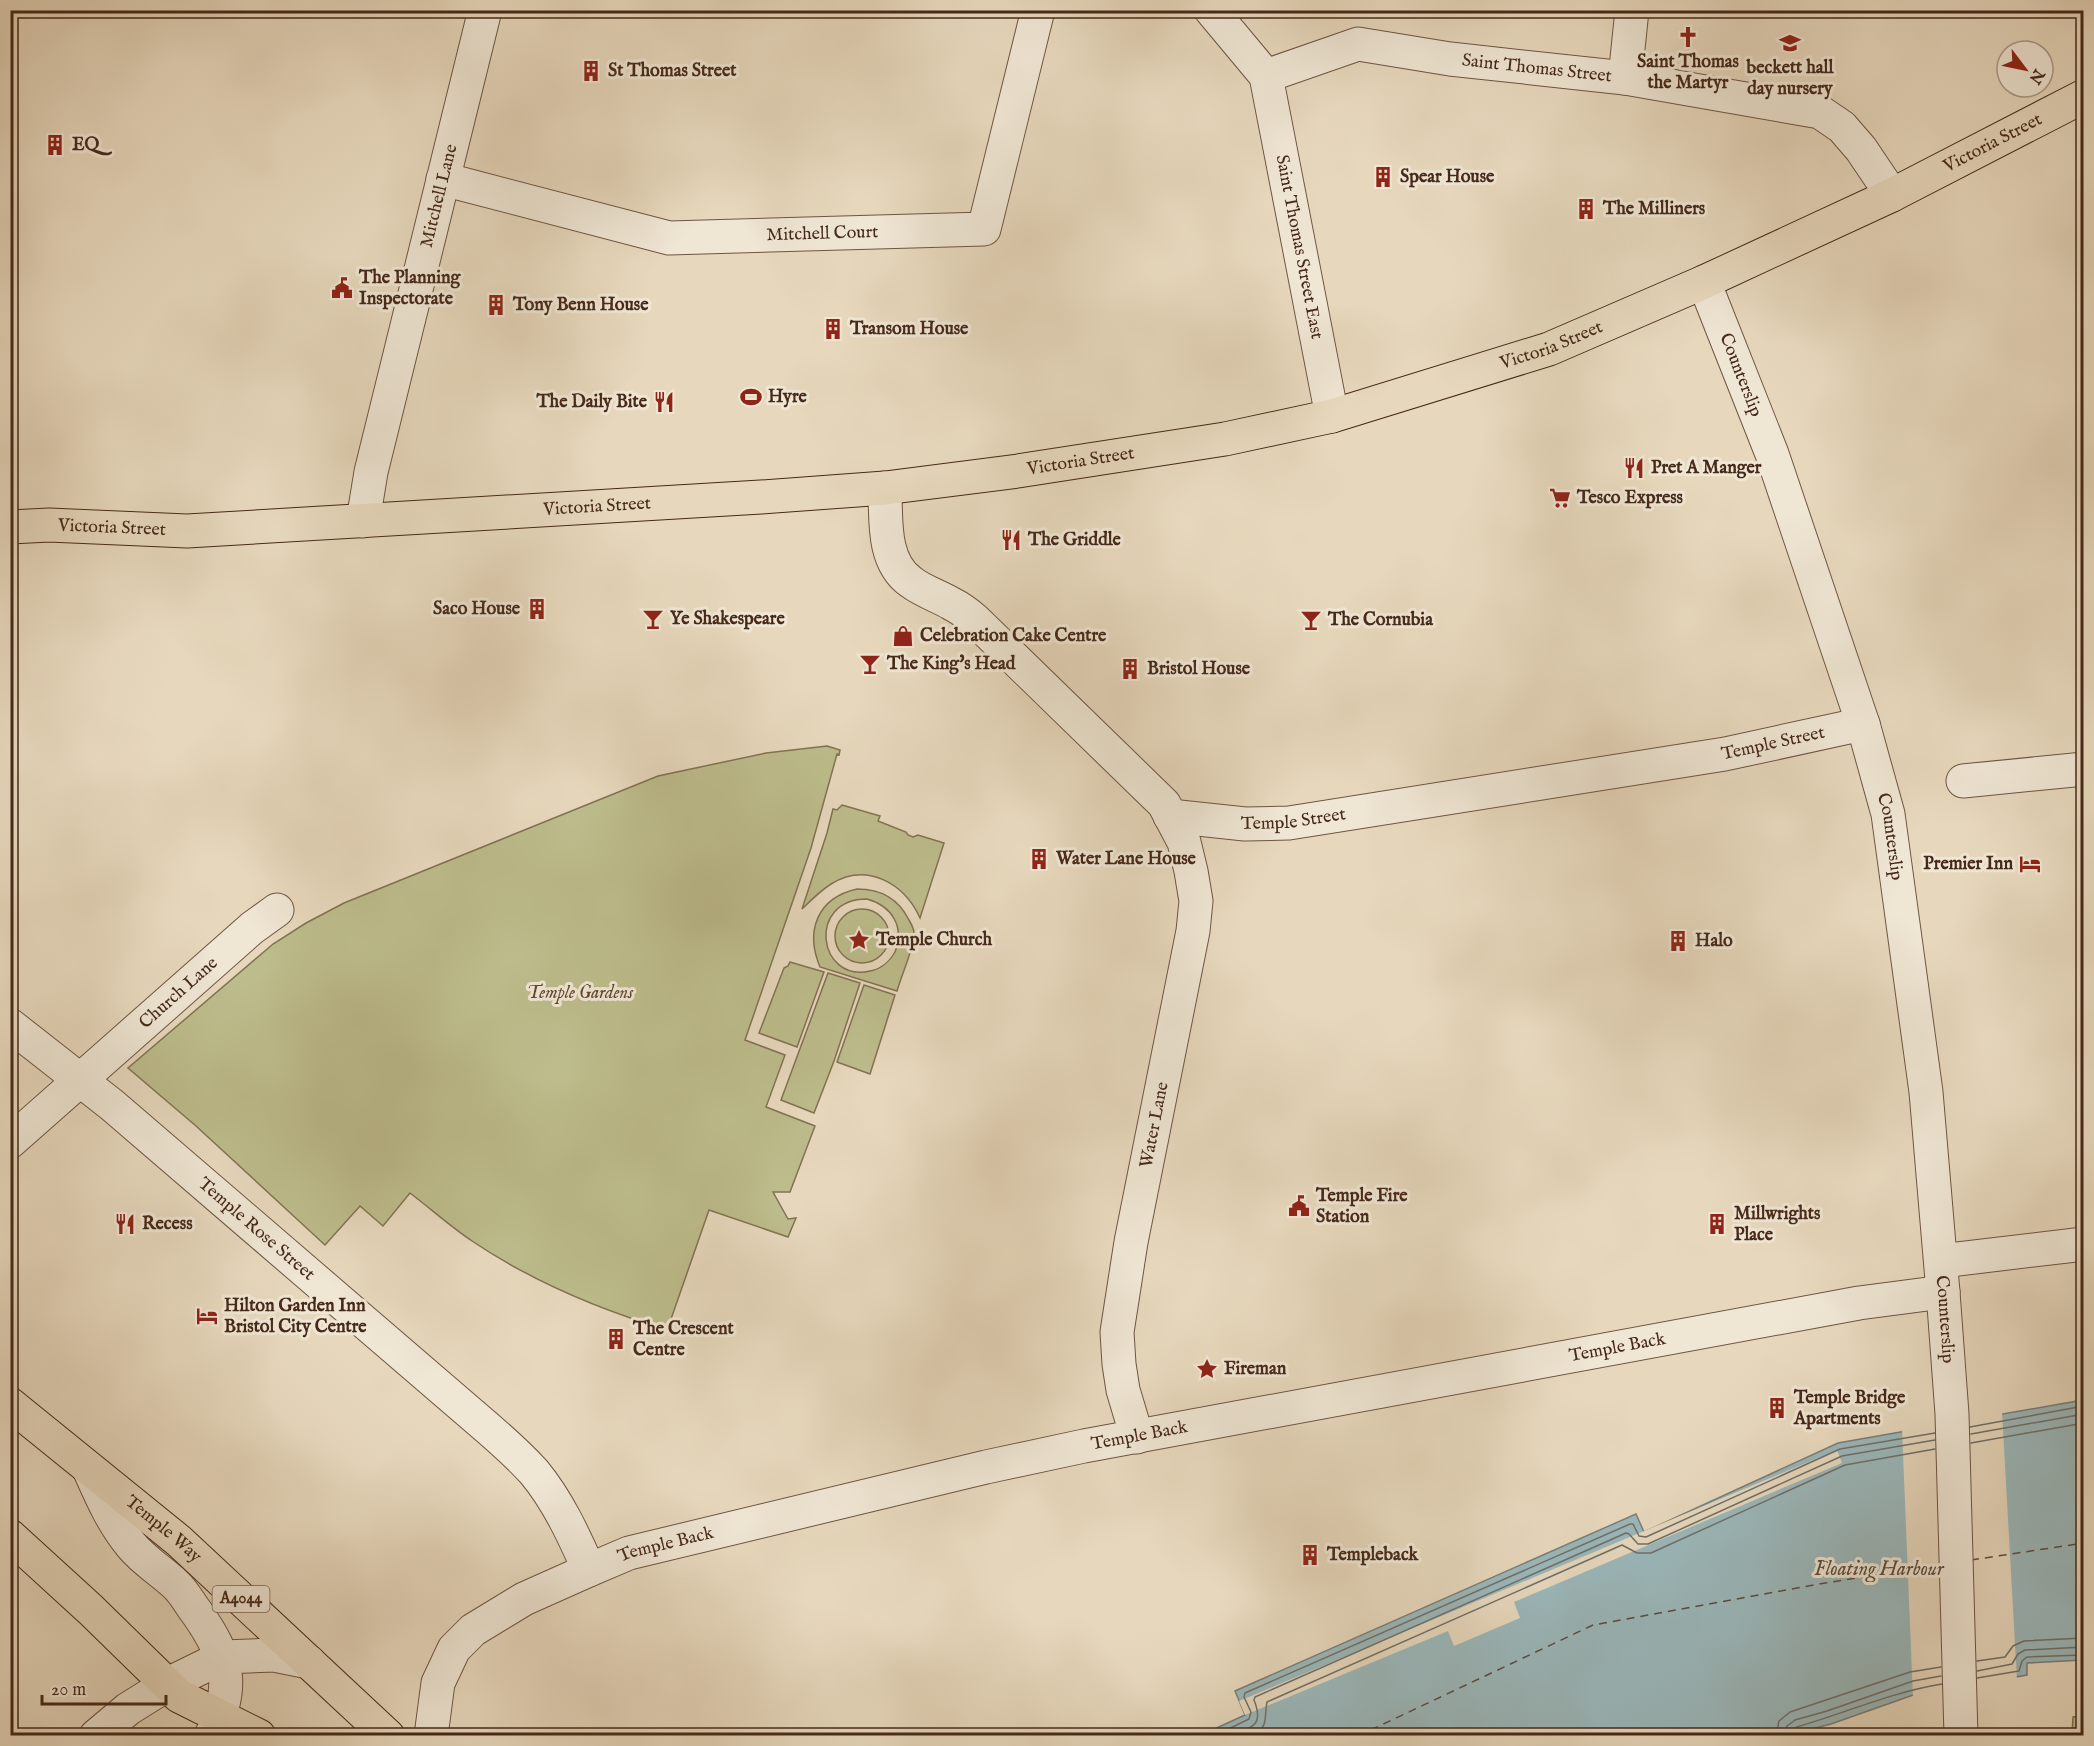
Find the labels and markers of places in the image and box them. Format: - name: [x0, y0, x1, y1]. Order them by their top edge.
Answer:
- church icon: Saint Thomas the Martyr: [1676, 25, 1700, 49]
- school or university icon: beckett hall day nursery: [1778, 31, 1802, 55]
- place label: Saint Thomas the Martyr: [1637, 51, 1740, 95]
- place label: beckett hall day nursery: [1746, 57, 1835, 101]
- building icon: St Thomas Street: [579, 59, 603, 83]
- place label: St Thomas Street: [608, 60, 737, 83]
- building icon: EQ: [43, 133, 67, 157]
- place label: EQ: [72, 134, 112, 157]
- building icon: Spear House: [1371, 165, 1395, 189]
- place label: Spear House: [1400, 166, 1495, 189]
- building icon: The Milliners: [1574, 197, 1598, 221]
- place label: The Milliners: [1602, 198, 1706, 221]
- place label: The Planning Inspectorate: [358, 267, 462, 311]
- public building icon: The Planning Inspectorate: [330, 276, 354, 300]
- building icon: Tony Benn House: [484, 293, 508, 317]
- place label: Tony Benn House: [512, 294, 649, 317]
- building icon: Transom House: [821, 317, 845, 341]
- place label: Transom House: [849, 318, 969, 341]
- sports icon: Hyre: [739, 385, 763, 409]
- place label: Hyre: [768, 386, 808, 409]
- restaurant icon: The Daily Bite: [652, 390, 676, 414]
- place label: The Daily Bite: [535, 391, 648, 414]
- restaurant icon: Pret A Manger: [1622, 456, 1646, 480]
- place label: Pret A Manger: [1651, 457, 1762, 480]
- supermarket icon: Tesco Express: [1548, 486, 1572, 510]
- place label: Tesco Express: [1576, 487, 1684, 510]
- restaurant icon: The Griddle: [999, 528, 1023, 552]
- place label: The Griddle: [1027, 529, 1122, 552]
- building icon: Saco House: [525, 597, 549, 621]
- place label: Saco House: [433, 598, 521, 621]
- bar icon: Ye Shakespeare: [641, 607, 665, 631]
- place label: Ye Shakespeare: [670, 608, 785, 631]
- bar icon: The Cornubia: [1299, 608, 1323, 632]
- place label: The Cornubia: [1327, 609, 1434, 632]
- shop icon: Celebration Cake Centre: [891, 624, 915, 648]
- place label: Celebration Cake Centre: [920, 625, 1107, 648]
- bar icon: The King's Head: [858, 652, 882, 676]
- place label: The King's Head: [886, 653, 1016, 676]
- building icon: Bristol House: [1118, 657, 1142, 681]
- place label: Bristol House: [1147, 658, 1251, 681]
- building icon: Water Lane House: [1027, 847, 1051, 871]
- place label: Water Lane House: [1055, 848, 1197, 871]
- hotel icon: Premier Inn: [2018, 852, 2042, 876]
- place label: Premier Inn: [1923, 853, 2013, 876]
- place icon: Temple Church: [847, 928, 871, 952]
- place label: Temple Church: [875, 929, 992, 952]
- building icon: Halo: [1666, 929, 1690, 953]
- place label: Halo: [1695, 930, 1733, 953]
- place label: Temple Fire Station: [1315, 1185, 1408, 1229]
- public building icon: Temple Fire Station: [1287, 1194, 1311, 1218]
- place label: Millwrights Place: [1734, 1203, 1821, 1247]
- restaurant icon: Recess: [113, 1212, 137, 1236]
- building icon: Millwrights Place: [1705, 1212, 1729, 1236]
- place label: Recess: [142, 1213, 193, 1236]
- place label: Hilton Garden Inn Bristol City Centre: [224, 1295, 367, 1339]
- hotel icon: Hilton Garden Inn Bristol City Centre: [195, 1304, 219, 1328]
- place label: The Crescent Centre: [632, 1318, 734, 1362]
- building icon: The Crescent Centre: [604, 1327, 628, 1351]
- place icon: Fireman: [1195, 1357, 1219, 1381]
- place label: Fireman: [1224, 1358, 1287, 1381]
- place label: Temple Bridge Apartments: [1793, 1387, 1906, 1431]
- building icon: Temple Bridge Apartments: [1765, 1396, 1789, 1420]
- building icon: Templeback: [1298, 1543, 1322, 1567]
- place label: Templeback: [1326, 1544, 1420, 1567]

